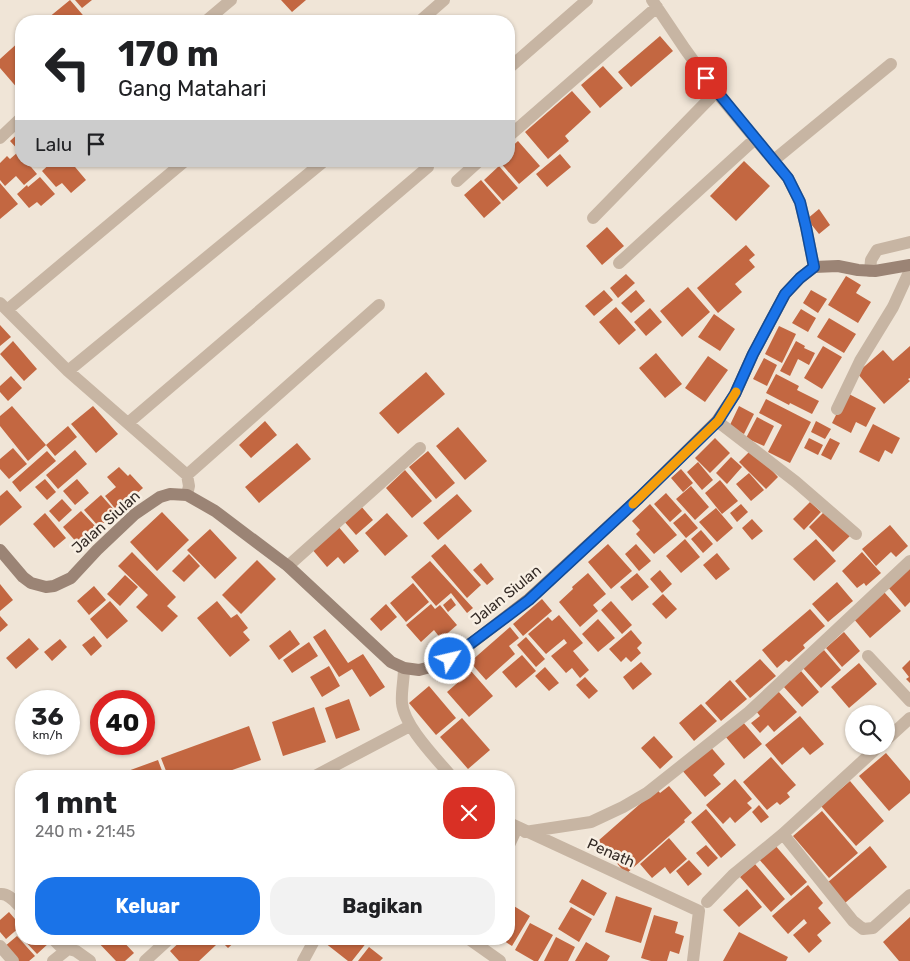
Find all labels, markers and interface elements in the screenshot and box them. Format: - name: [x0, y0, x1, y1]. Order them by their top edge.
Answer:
- text: 170 m: [118, 33, 219, 75]
- icon: left: [35, 35, 100, 100]
- pin: [685, 57, 727, 99]
- icon: arrive: [692, 64, 720, 92]
- text: Gang Matahari: [118, 75, 266, 102]
- icon: arrive: [82, 130, 110, 158]
- text: Lalu: [35, 133, 72, 156]
- street label: Jalan Siulan: [68, 487, 144, 557]
- street label: Jalan Siulan: [467, 561, 545, 629]
- position arrow: [423, 632, 475, 684]
- speed limit sign: 40: [90, 690, 155, 755]
- text: 36: [31, 702, 64, 731]
- map controls: [845, 705, 895, 755]
- button: search: [845, 705, 895, 755]
- text: km/h: [33, 728, 62, 742]
- text: 1 mnt: [35, 785, 117, 821]
- button: close: [443, 787, 495, 839]
- text: 240 m · 21:45: [35, 822, 135, 841]
- street label: Penath: [584, 835, 638, 871]
- button: Keluar: [35, 877, 260, 935]
- button: Bagikan: [270, 877, 495, 935]

